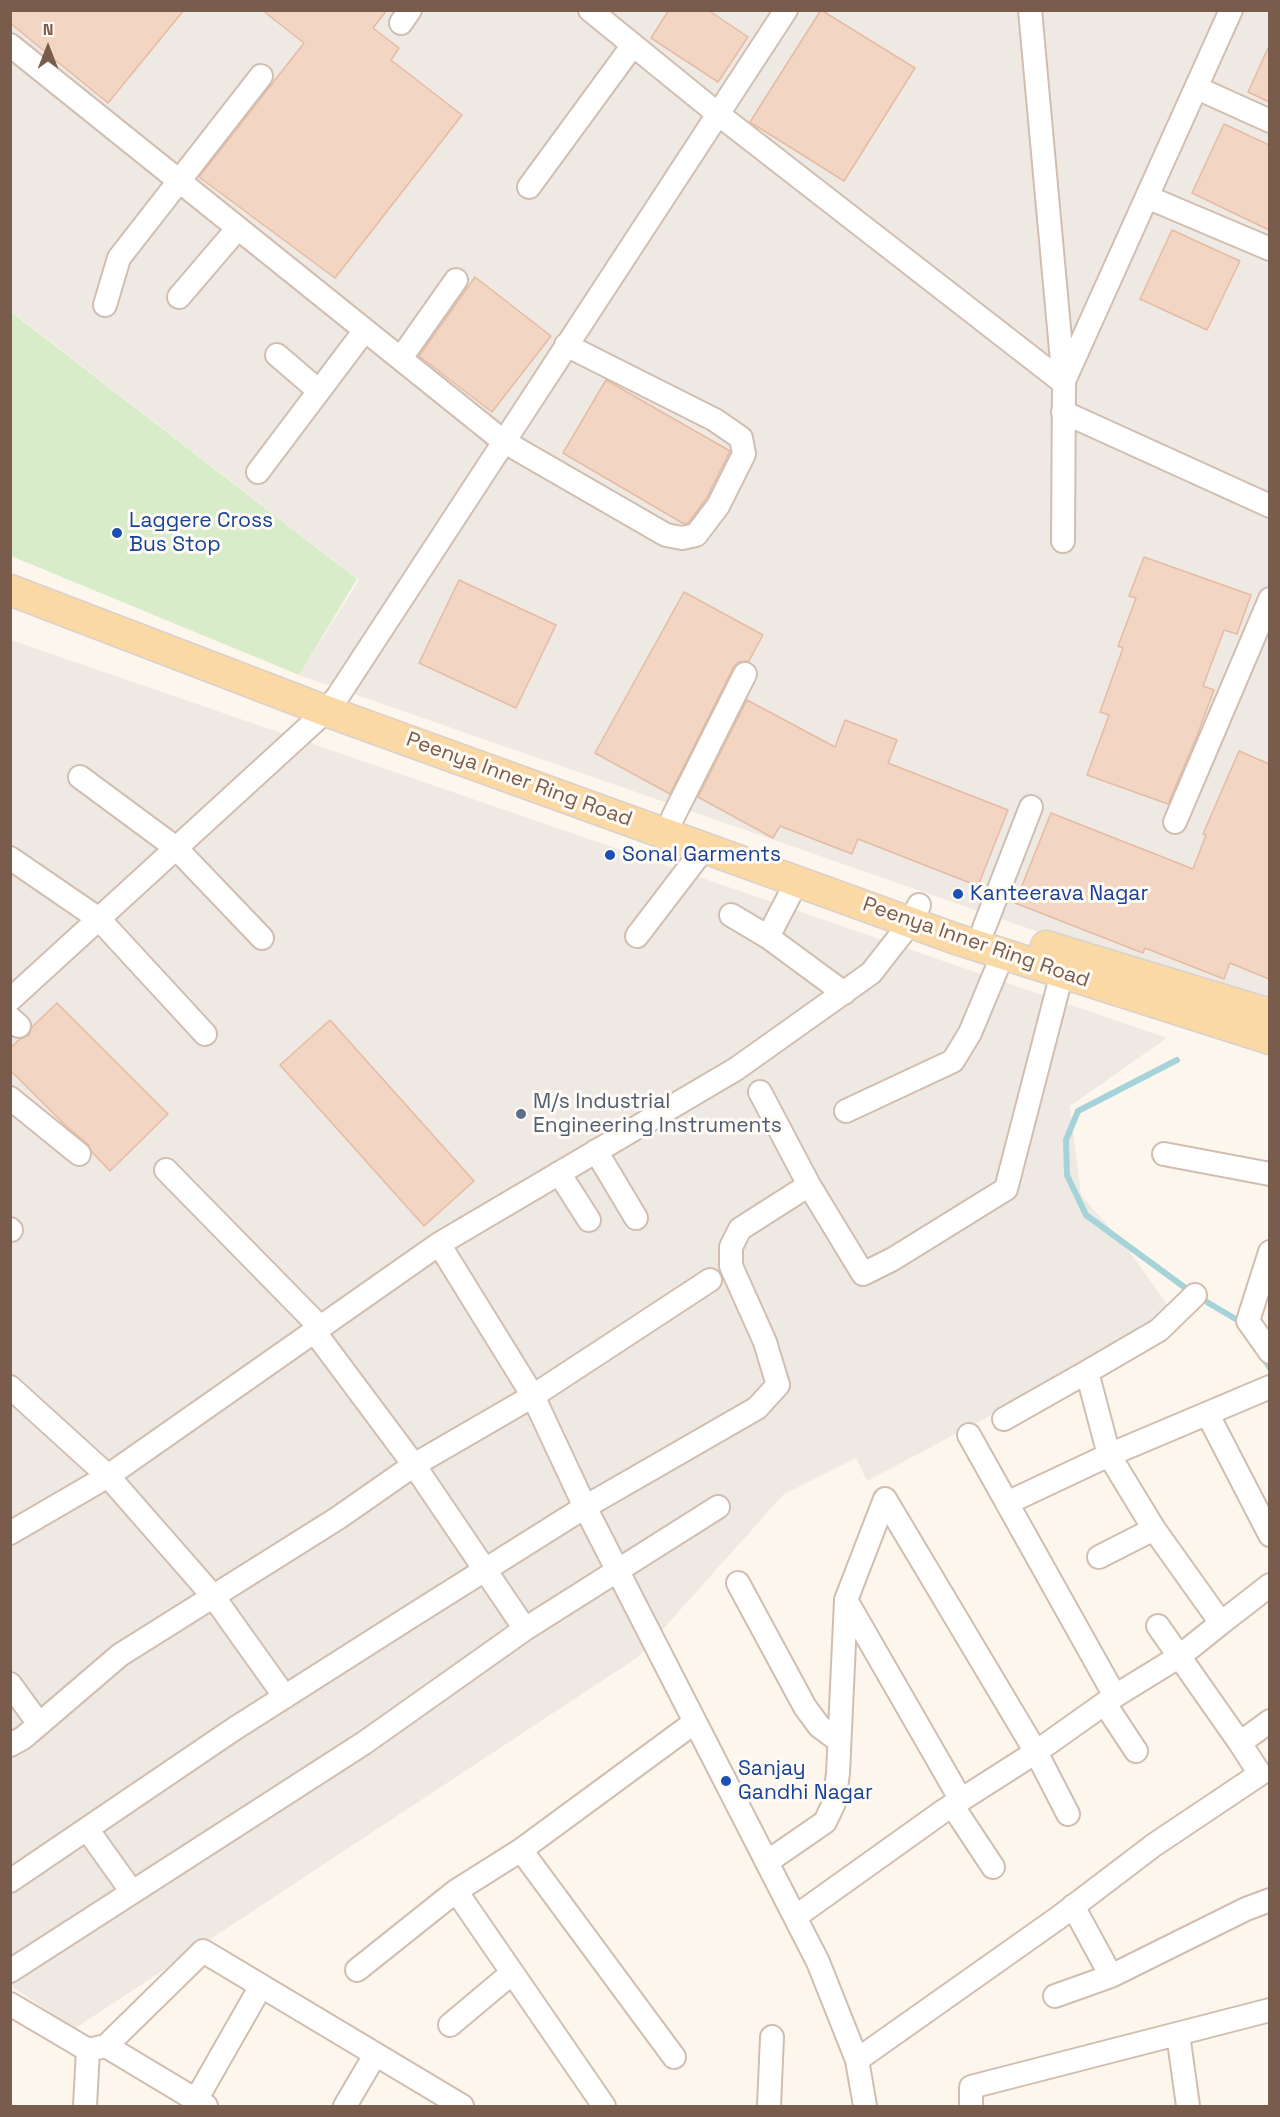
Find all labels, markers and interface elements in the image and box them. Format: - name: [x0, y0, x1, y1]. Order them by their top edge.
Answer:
- north arrow: [18, 18, 78, 78]
- text: N: [43, 19, 53, 40]
- place label: Laggere Cross Bus Stop: [129, 508, 273, 558]
- marker: Laggere Cross Bus Stop: [110, 526, 124, 540]
- street label: Peenya Inner Ring Road: [403, 727, 635, 833]
- place label: Sonal Garments: [622, 842, 781, 868]
- marker: Sonal Garments: [603, 848, 617, 862]
- place label: Kanteerava Nagar: [970, 881, 1148, 907]
- marker: Kanteerava Nagar: [951, 887, 965, 901]
- street label: Peenya Inner Ring Road: [859, 892, 1093, 994]
- place label: M/s Industrial Engineering Instruments: [533, 1089, 782, 1139]
- marker: M/s Industrial Engineering Instruments: [514, 1107, 528, 1121]
- place label: Sanjay Gandhi Nagar: [738, 1756, 873, 1806]
- marker: Sanjay Gandhi Nagar: [719, 1774, 733, 1788]

